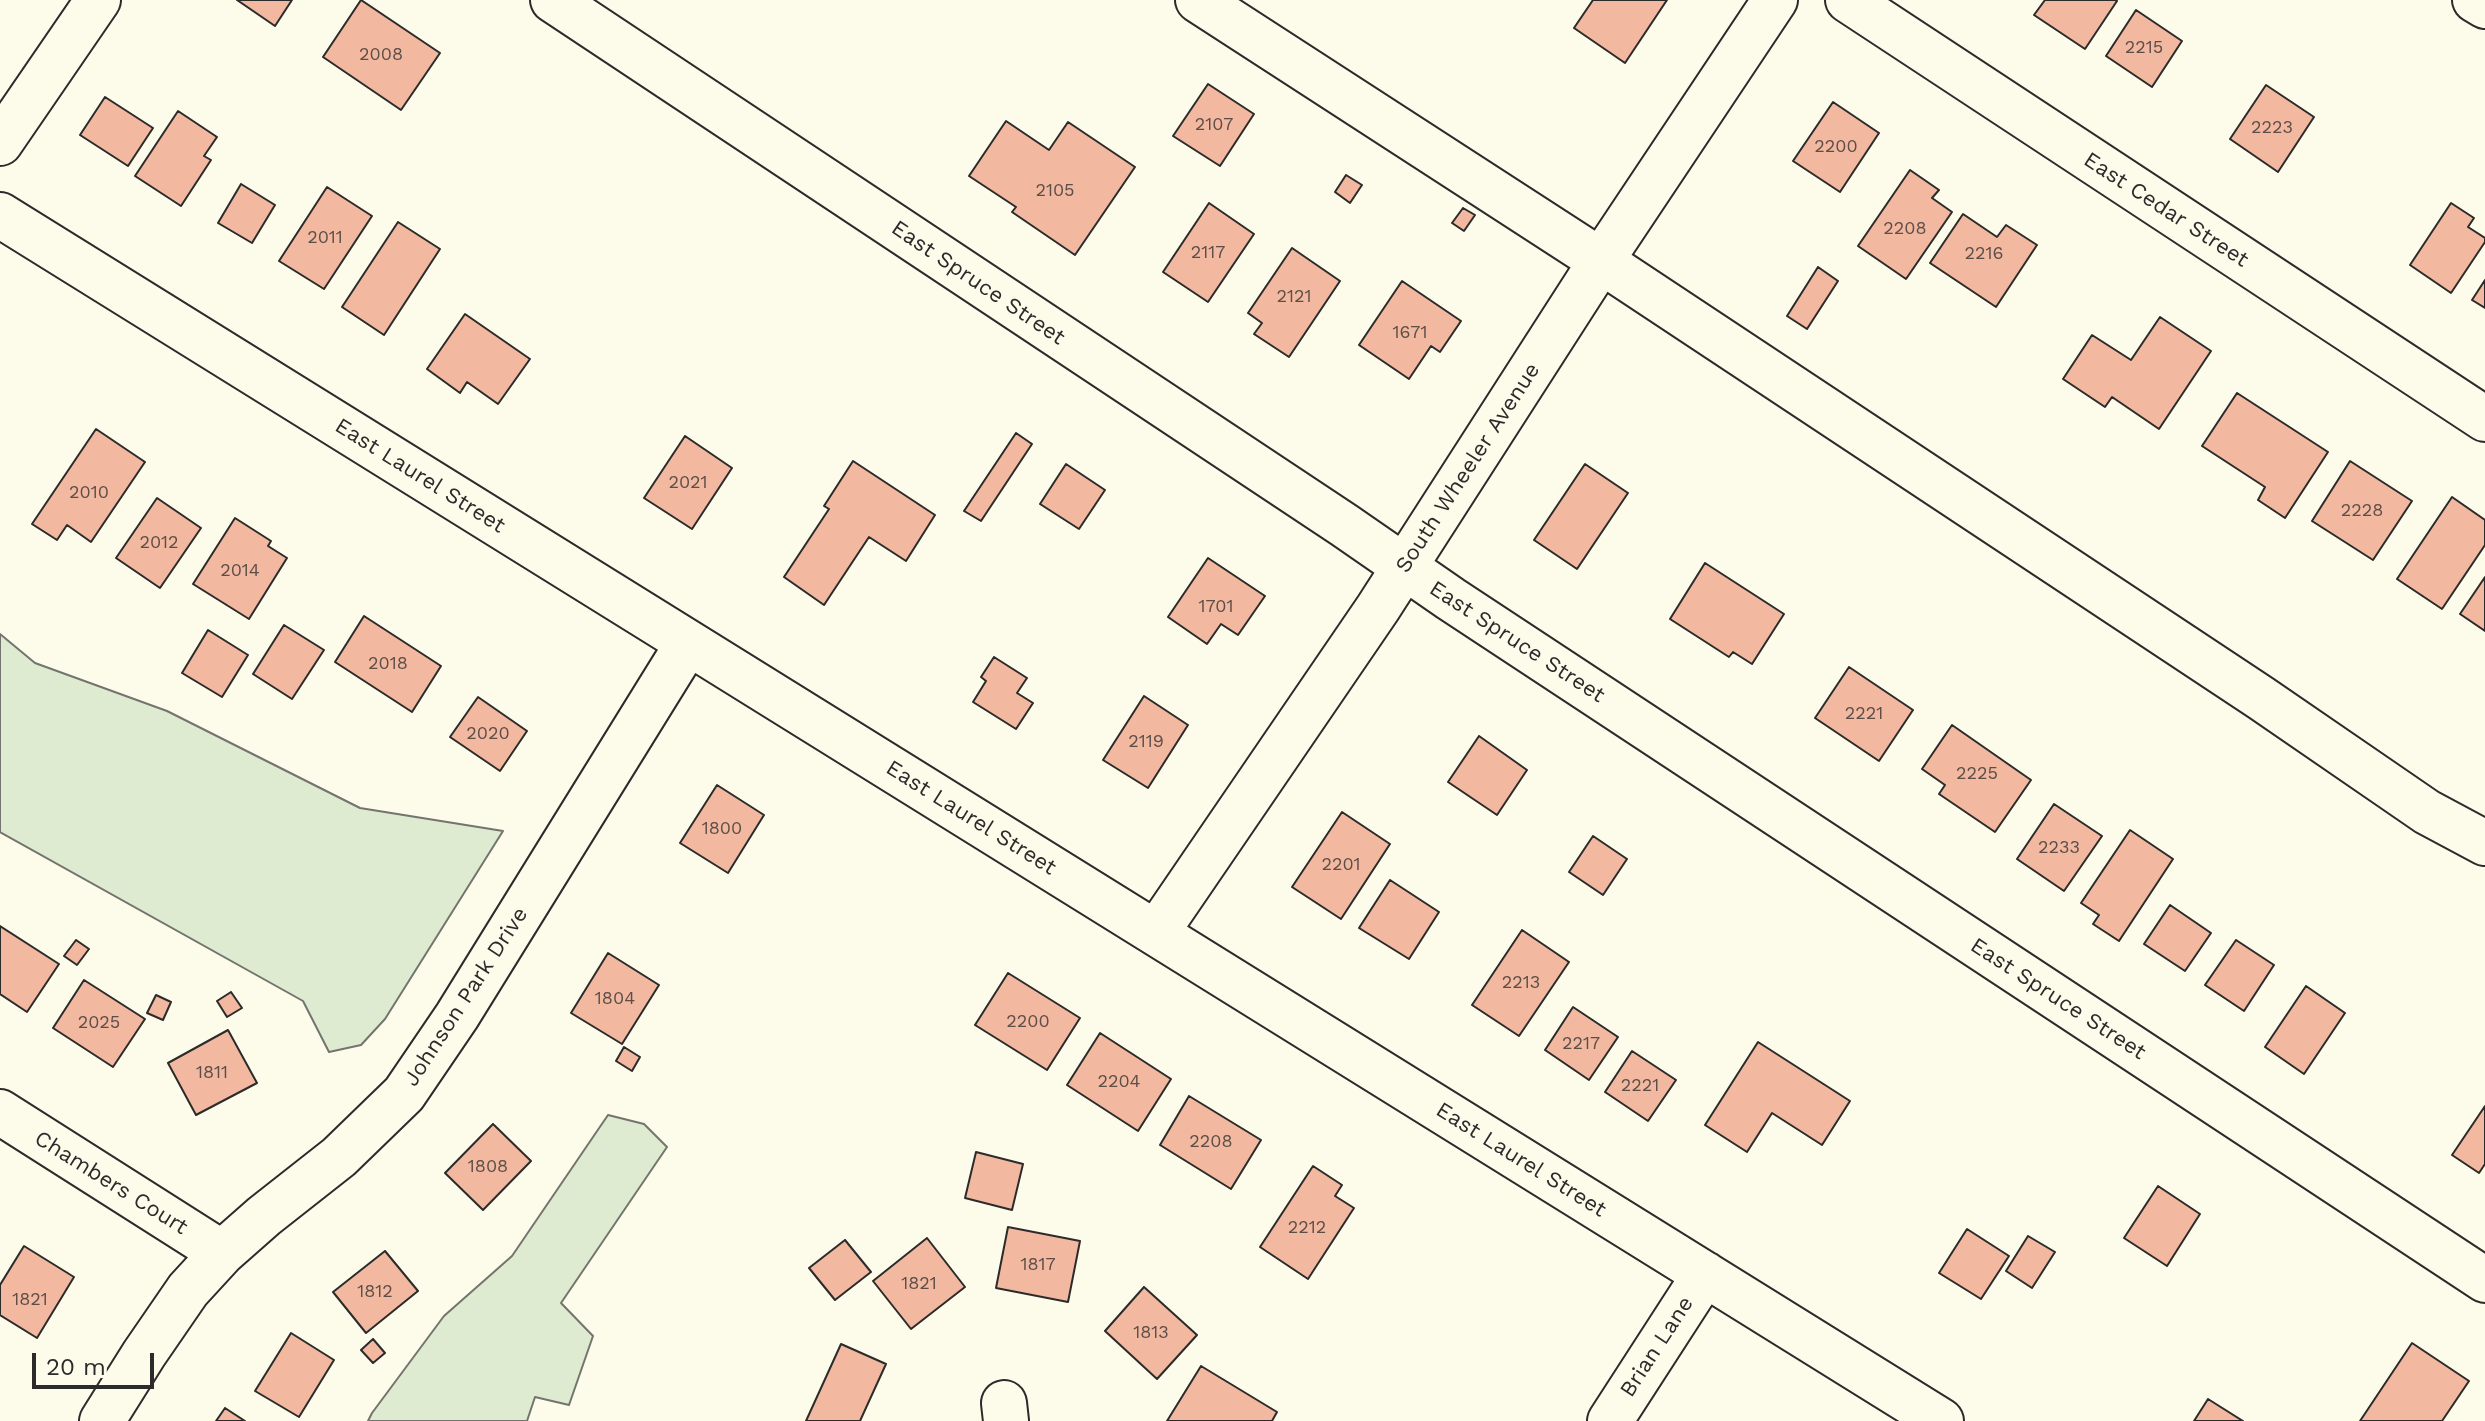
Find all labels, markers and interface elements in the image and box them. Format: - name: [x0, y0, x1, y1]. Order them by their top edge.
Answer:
- house number: 2215: [2125, 37, 2163, 59]
- house number: 2008: [359, 44, 403, 66]
- house number: 2107: [1195, 114, 1233, 136]
- house number: 2223: [2251, 117, 2293, 139]
- house number: 2200: [1814, 136, 1858, 158]
- street label: East Cedar Street: [2078, 147, 2254, 273]
- house number: 2105: [1035, 180, 1075, 202]
- street label: East Spruce Street: [886, 215, 1070, 351]
- house number: 2208: [1883, 218, 1927, 240]
- house number: 2011: [307, 227, 343, 249]
- house number: 2117: [1191, 242, 1225, 264]
- house number: 2216: [1965, 243, 2003, 265]
- house number: 2121: [1276, 286, 1312, 308]
- house number: 1671: [1393, 322, 1427, 344]
- street label: South Wheeler Avenue: [1390, 358, 1546, 578]
- street label: East Laurel Street: [330, 413, 510, 539]
- house number: 2021: [668, 472, 708, 494]
- house number: 2010: [69, 482, 109, 504]
- house number: 2228: [2341, 500, 2383, 522]
- house number: 2012: [139, 532, 179, 554]
- house number: 2014: [220, 560, 260, 582]
- street label: East Spruce Street: [1424, 575, 1610, 709]
- house number: 1701: [1199, 596, 1233, 618]
- house number: 2018: [368, 653, 408, 675]
- house number: 2221: [1845, 703, 1883, 725]
- house number: 2020: [466, 723, 510, 745]
- house number: 2119: [1128, 731, 1164, 753]
- street label: East Laurel Street: [881, 755, 1061, 881]
- house number: 2225: [1956, 763, 1998, 785]
- house number: 1800: [702, 818, 742, 840]
- house number: 2233: [2038, 837, 2080, 859]
- house number: 2201: [1321, 854, 1361, 876]
- street label: Johnson Park Drive: [398, 903, 534, 1091]
- street label: East Spruce Street: [1965, 932, 2151, 1066]
- house number: 2213: [1502, 972, 1540, 994]
- house number: 1804: [595, 988, 635, 1010]
- house number: 2200: [1006, 1011, 1050, 1033]
- house number: 2025: [78, 1012, 120, 1034]
- house number: 2217: [1562, 1033, 1600, 1055]
- house number: 1811: [196, 1062, 228, 1084]
- house number: 2204: [1097, 1071, 1141, 1093]
- house number: 2221: [1621, 1075, 1659, 1097]
- street label: East Laurel Street: [1431, 1097, 1611, 1223]
- street label: Chambers Court: [30, 1125, 192, 1241]
- house number: 2208: [1189, 1131, 1233, 1153]
- house number: 1808: [468, 1156, 508, 1178]
- house number: 2212: [1288, 1217, 1326, 1239]
- house number: 1817: [1020, 1254, 1056, 1276]
- house number: 1821: [901, 1273, 937, 1295]
- house number: 1812: [357, 1281, 393, 1303]
- house number: 1821: [12, 1289, 48, 1311]
- street label: Brian Lane: [1615, 1292, 1699, 1402]
- house number: 1813: [1133, 1322, 1169, 1344]
- scale bar: [36, 1337, 158, 1387]
- text: 20 m: [46, 1353, 106, 1381]

